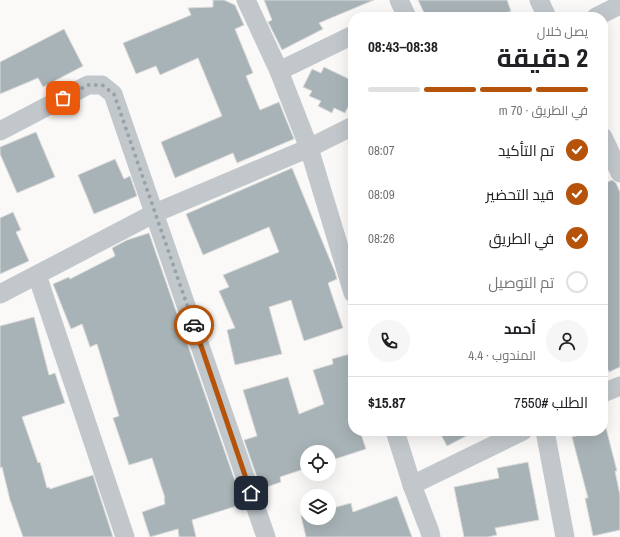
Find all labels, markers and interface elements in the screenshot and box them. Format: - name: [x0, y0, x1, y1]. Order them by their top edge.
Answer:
- text: يصل خلال: [537, 23, 588, 40]
- text: 08:38–08:43: [368, 36, 438, 57]
- text: 2 دقيقة: [497, 40, 588, 75]
- pin: [46, 81, 80, 115]
- icon: bag: [52, 87, 74, 109]
- text: في الطريق · 70 m: [499, 102, 588, 119]
- icon: check: [566, 139, 588, 161]
- text: تم التأكيد: [498, 140, 554, 161]
- text: 08:07: [368, 142, 395, 159]
- icon: check: [566, 183, 588, 205]
- text: قيد التحضير: [486, 184, 554, 205]
- text: 08:09: [368, 186, 395, 203]
- icon: check: [566, 227, 588, 249]
- text: في الطريق: [489, 228, 554, 249]
- text: 08:26: [368, 230, 395, 247]
- text: تم التوصيل: [488, 272, 554, 293]
- courier: [174, 305, 214, 345]
- icon: car: [183, 314, 205, 336]
- text: أحمد: [504, 318, 536, 339]
- button: phone: [368, 320, 410, 362]
- button: person: [546, 320, 588, 362]
- text: المندوب · 4.4: [468, 347, 536, 364]
- text: $15.87: [368, 392, 406, 413]
- text: الطلب #7550: [514, 392, 588, 413]
- map controls: [300, 445, 336, 525]
- button: locate: [300, 445, 336, 481]
- pin: [234, 476, 268, 510]
- icon: home: [240, 482, 262, 504]
- button: layers: [300, 489, 336, 525]

